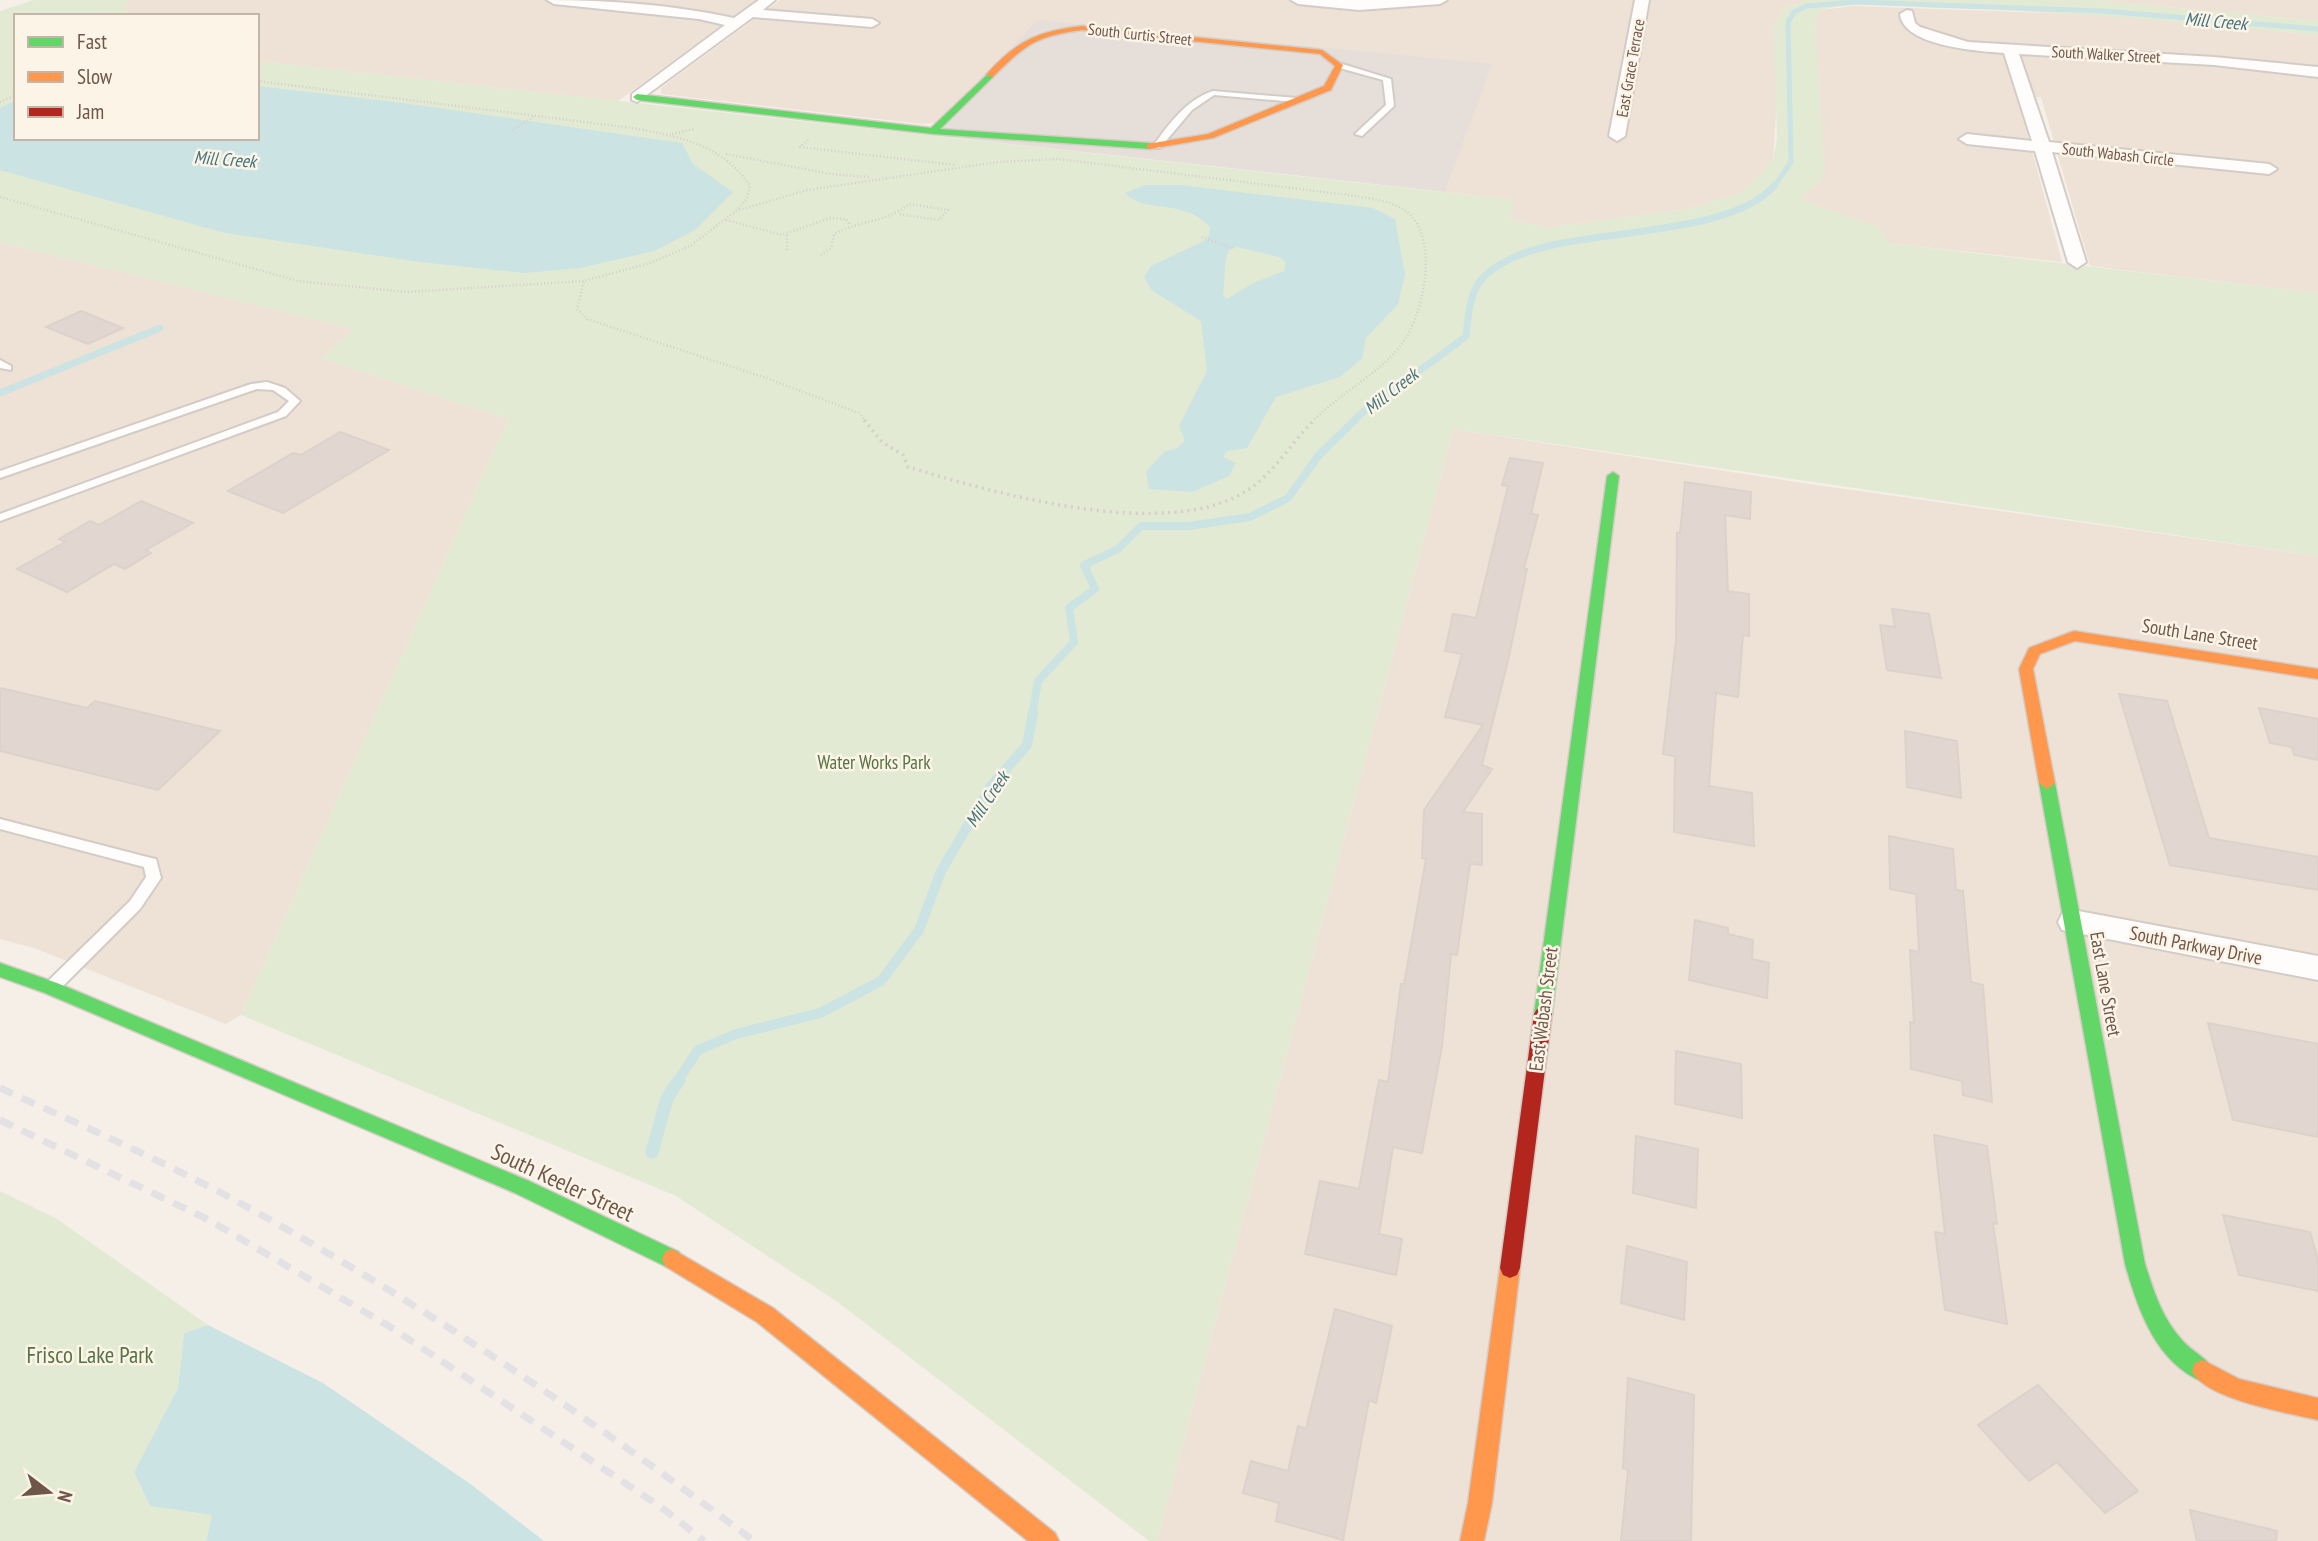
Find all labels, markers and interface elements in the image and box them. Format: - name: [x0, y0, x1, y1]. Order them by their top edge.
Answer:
- water label: Mill Creek: [2184, 7, 2250, 35]
- legend: [14, 14, 259, 140]
- street label: East Grace Terrace: [1612, 17, 1648, 119]
- street label: South Curtis Street: [1087, 19, 1193, 49]
- text: Fast: [77, 28, 107, 55]
- street label: South Walker Street: [2051, 41, 2162, 67]
- text: Slow: [77, 63, 113, 90]
- text: Jam: [76, 98, 104, 125]
- street label: South Wabash Circle: [2061, 138, 2175, 170]
- water label: Mill Creek: [193, 145, 259, 173]
- water label: Mill Creek: [1359, 362, 1424, 419]
- street label: South Lane Street: [2140, 613, 2260, 655]
- park label: Water Works Park: [817, 750, 931, 774]
- water label: Mill Creek: [960, 765, 1015, 831]
- street label: South Parkway Drive: [2128, 920, 2264, 970]
- street label: East Lane Street: [2085, 930, 2127, 1039]
- street label: East Wabash Street: [1523, 945, 1563, 1072]
- street label: South Keeler Street: [487, 1136, 640, 1228]
- park label: Frisco Lake Park: [27, 1340, 153, 1369]
- north arrow: [14, 1457, 84, 1527]
- text: N: [52, 1488, 78, 1505]

